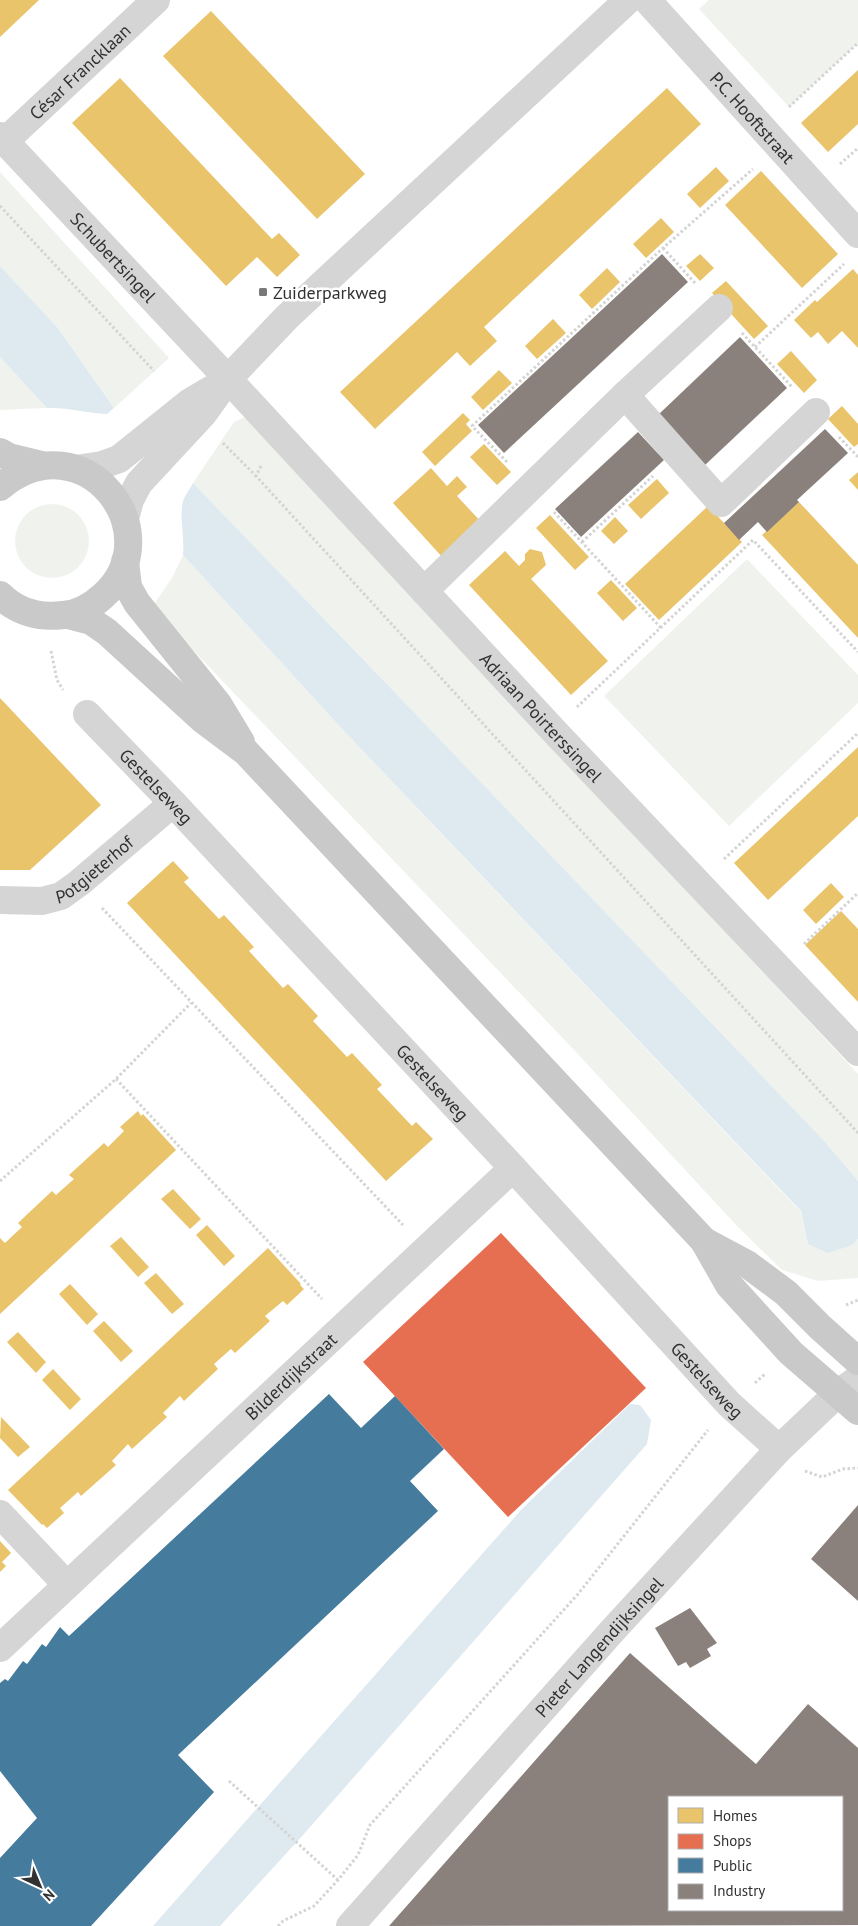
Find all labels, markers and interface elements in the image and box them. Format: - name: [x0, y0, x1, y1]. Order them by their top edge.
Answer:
- street label: César Francklaan: [24, 19, 135, 124]
- street label: P.C. Hooftstraat: [706, 67, 800, 168]
- street label: Schubertsingel: [66, 207, 162, 307]
- place label: Zuiderparkweg: [273, 281, 387, 304]
- marker: Zuiderparkweg: [257, 286, 269, 298]
- street label: Adriaan Poirterssingel: [475, 647, 608, 787]
- street label: Gestelseweg: [115, 743, 198, 829]
- street label: Potgieterhof: [53, 830, 139, 908]
- street label: Gestelseweg: [392, 1039, 474, 1125]
- street label: Bilderdijkstraat: [240, 1328, 341, 1425]
- street label: Gestelseweg: [666, 1337, 748, 1423]
- street label: Pieter Langendijksingel: [530, 1571, 668, 1722]
- legend: [668, 1796, 843, 1911]
- text: Homes: [713, 1806, 757, 1825]
- text: Shops: [713, 1831, 752, 1850]
- text: Public: [713, 1856, 752, 1875]
- north arrow: [15, 1861, 65, 1911]
- text: Industry: [713, 1881, 765, 1900]
- text: N: [39, 1886, 59, 1905]

